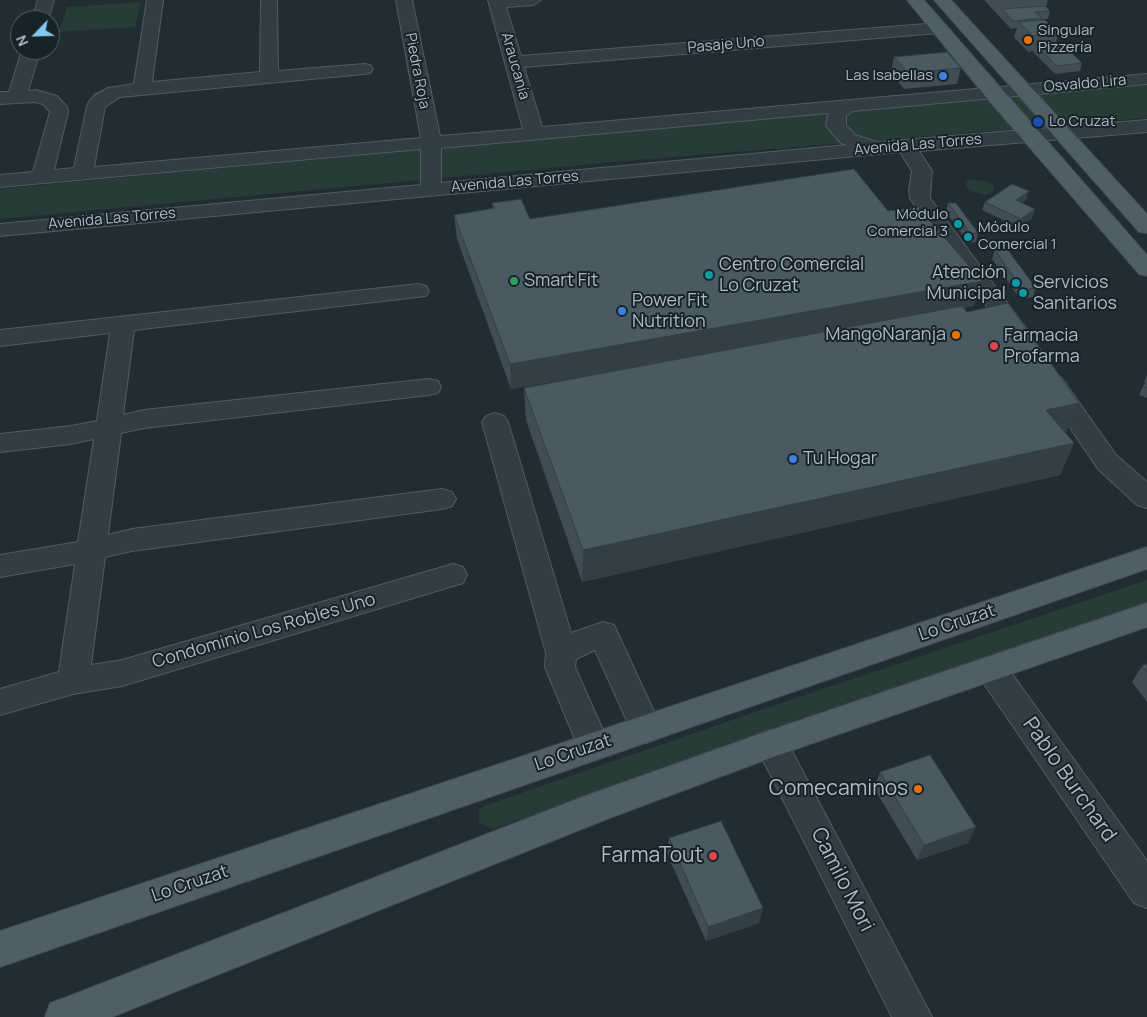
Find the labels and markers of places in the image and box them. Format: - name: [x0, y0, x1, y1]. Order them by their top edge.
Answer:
- place label: Singular Pizzería: [1038, 22, 1095, 57]
- marker: Singular Pizzería: [1022, 34, 1034, 46]
- place label: Las Isabellas: [846, 67, 933, 85]
- marker: Las Isabellas: [937, 70, 949, 82]
- place label: Lo Cruzat: [1049, 113, 1115, 131]
- marker: Lo Cruzat: [1031, 115, 1045, 129]
- place label: Módulo Comercial 3: [867, 206, 948, 241]
- marker: Módulo Comercial 3: [952, 218, 964, 230]
- place label: Módulo Comercial 1: [978, 219, 1057, 254]
- marker: Módulo Comercial 1: [962, 231, 974, 243]
- place label: Centro Comercial Lo Cruzat: [719, 254, 864, 296]
- place label: Atención Municipal: [927, 262, 1006, 304]
- marker: Centro Comercial Lo Cruzat: [703, 269, 715, 281]
- place label: Smart Fit: [524, 270, 598, 292]
- place label: Servicios Sanitarios: [1033, 272, 1117, 314]
- marker: Smart Fit: [508, 275, 520, 287]
- marker: Atención Municipal: [1010, 277, 1022, 289]
- marker: Servicios Sanitarios: [1017, 287, 1029, 299]
- place label: Power Fit Nutrition: [632, 290, 708, 332]
- marker: Power Fit Nutrition: [616, 305, 628, 317]
- place label: MangoNaranja: [825, 324, 946, 346]
- place label: Farmacia Profarma: [1004, 325, 1080, 368]
- marker: MangoNaranja: [950, 329, 962, 341]
- marker: Farmacia Profarma: [988, 340, 1000, 352]
- place label: Tu Hogar: [803, 448, 877, 470]
- marker: Tu Hogar: [787, 453, 799, 465]
- place label: Comecaminos: [769, 776, 908, 802]
- marker: Comecaminos: [912, 783, 924, 795]
- place label: FarmaTout: [601, 843, 703, 869]
- marker: FarmaTout: [707, 850, 719, 862]

